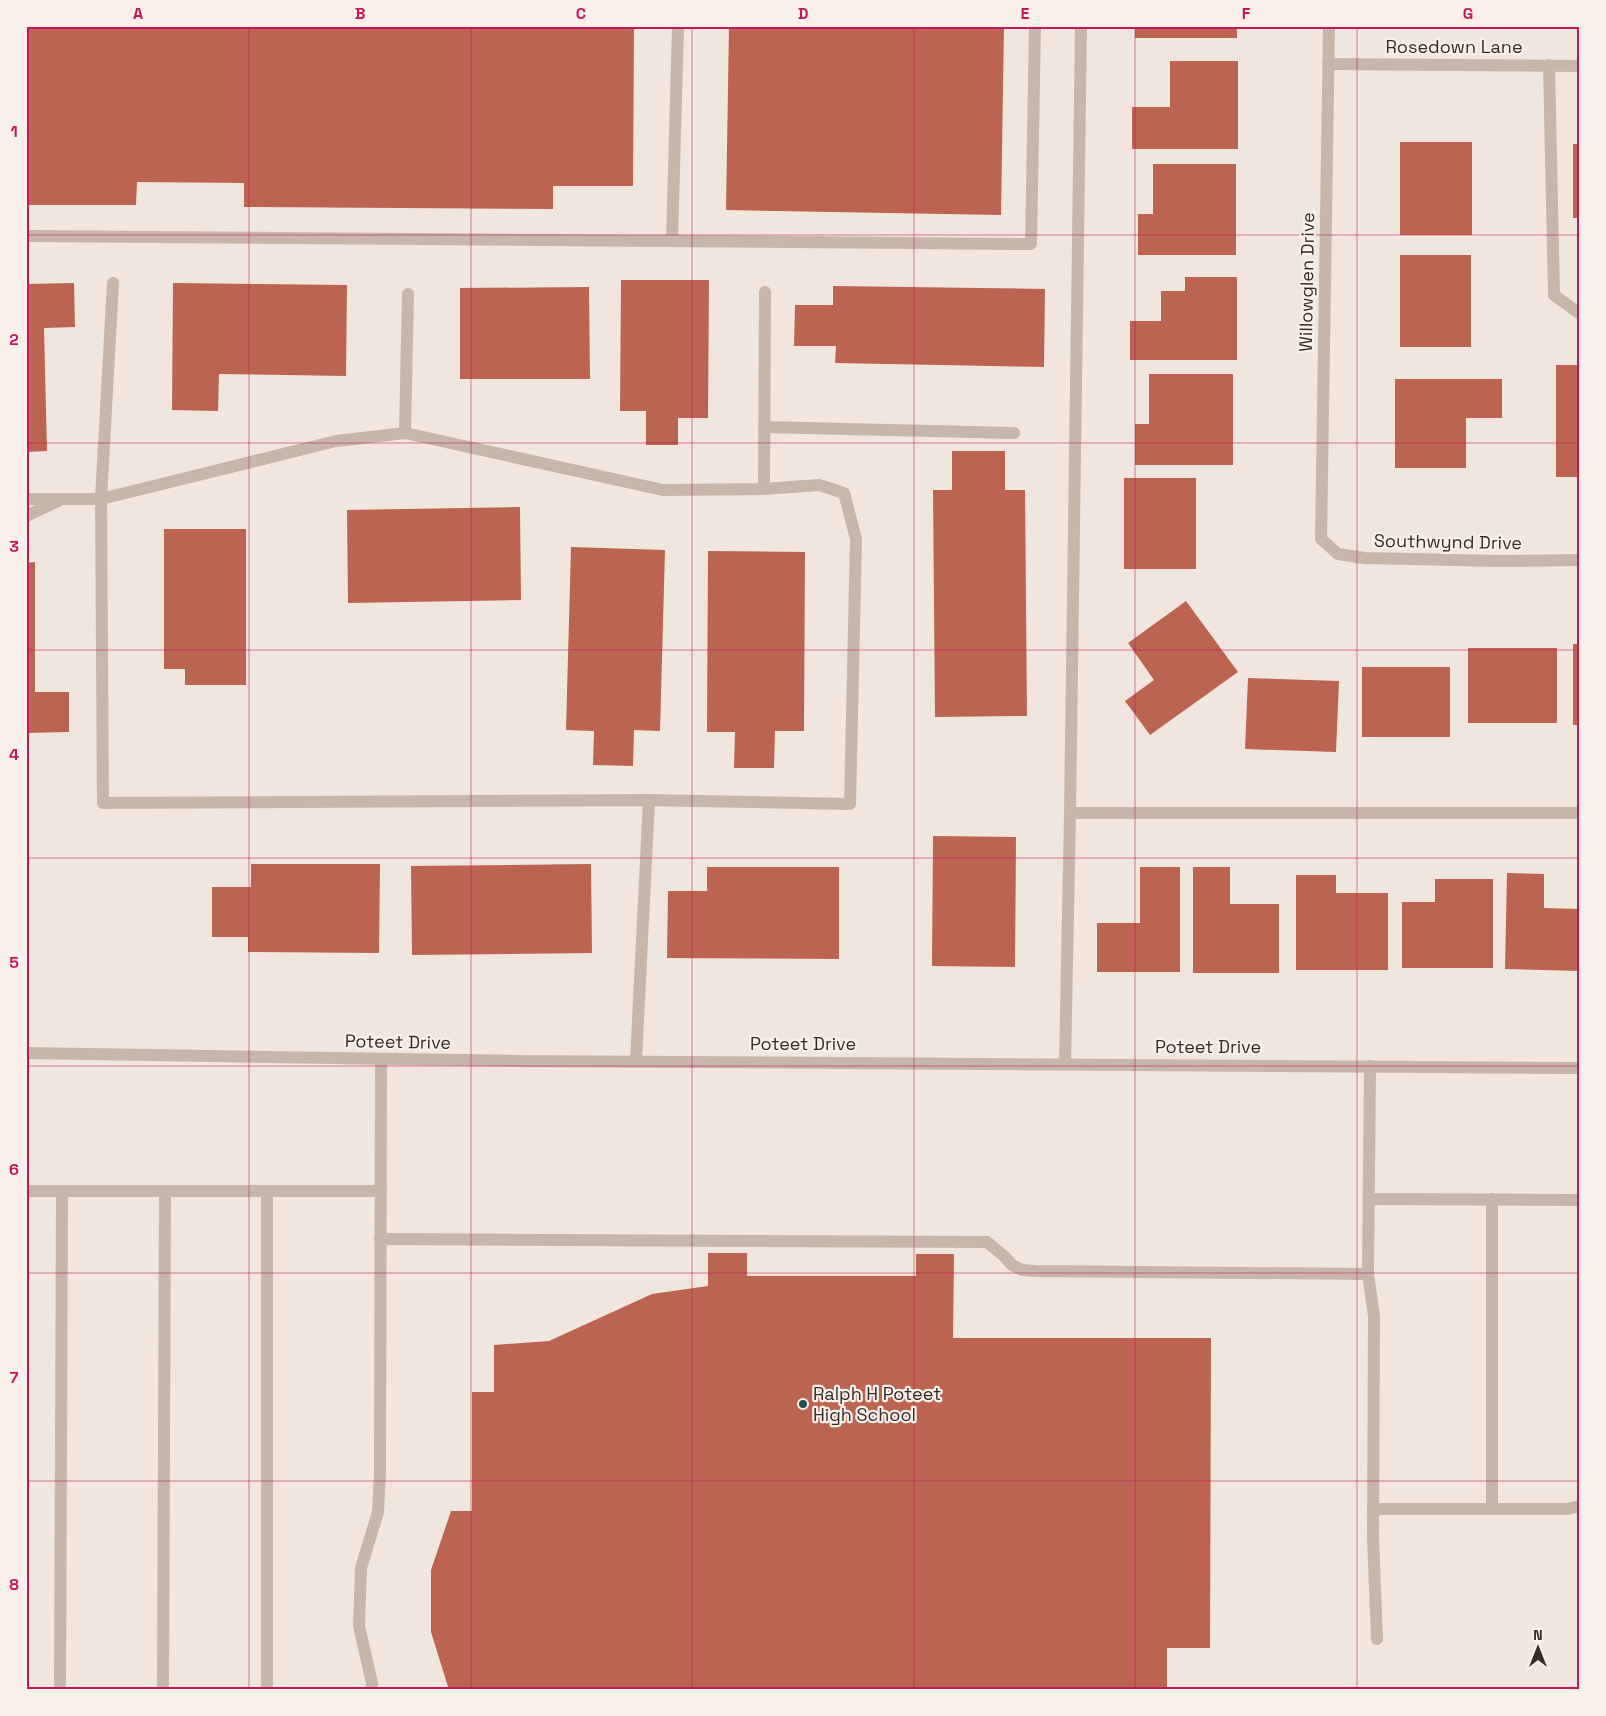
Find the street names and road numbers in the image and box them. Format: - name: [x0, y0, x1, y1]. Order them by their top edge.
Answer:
- street label: Rosedown Lane: [1385, 35, 1523, 58]
- street label: Willowglen Drive: [1294, 212, 1319, 352]
- street label: Southwynd Drive: [1374, 529, 1522, 554]
- street label: Poteet Drive: [345, 1029, 451, 1054]
- street label: Poteet Drive: [750, 1032, 856, 1055]
- street label: Poteet Drive: [1155, 1035, 1261, 1058]

